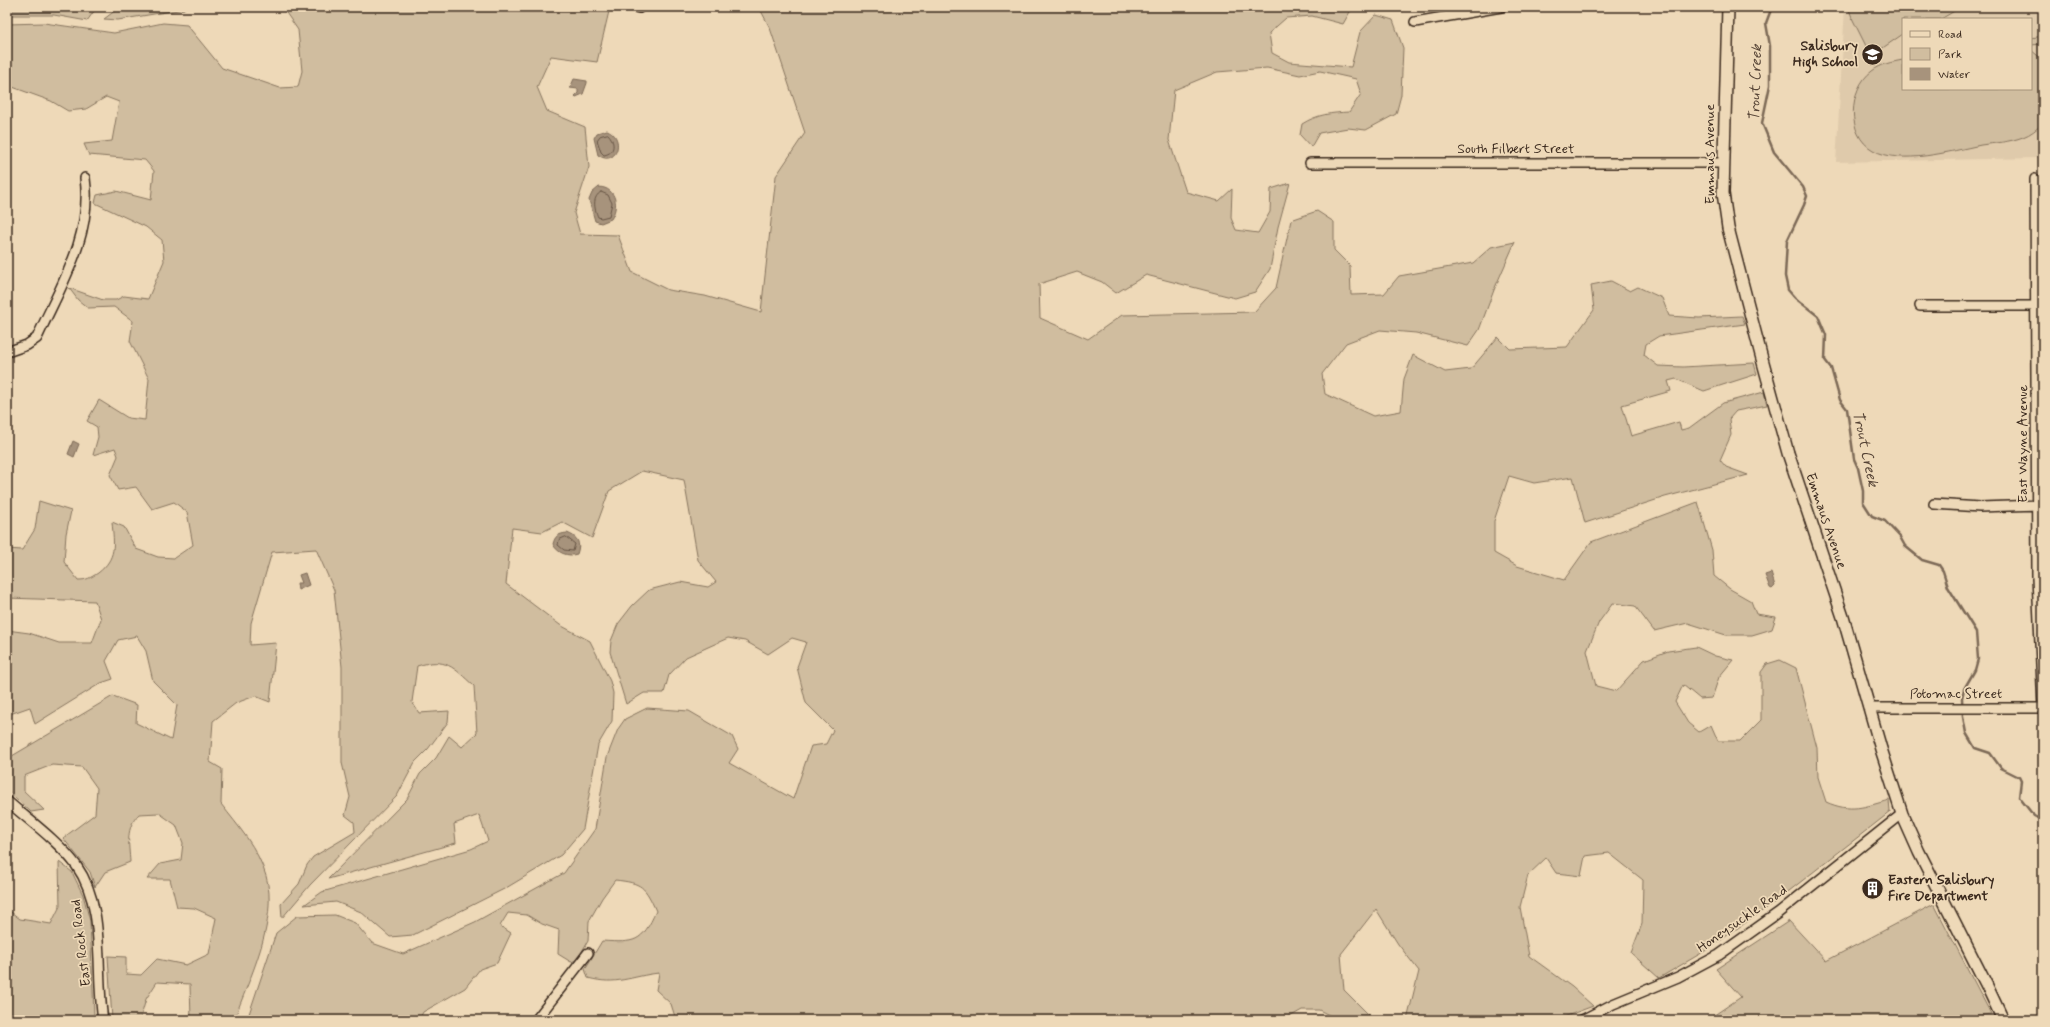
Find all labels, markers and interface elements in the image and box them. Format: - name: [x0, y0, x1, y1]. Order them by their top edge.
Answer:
- legend: [1902, 18, 2032, 90]
- text: Road: [1938, 27, 1962, 43]
- place label: Salisbury High School: [1793, 37, 1858, 74]
- school or university icon: Salisbury High School: [1860, 41, 1886, 67]
- water label: Trout Creek: [1745, 43, 1767, 122]
- text: Park: [1938, 47, 1962, 63]
- text: Water: [1938, 67, 1970, 83]
- street label: Emmaus Avenue: [1701, 104, 1719, 204]
- street label: South Filbert Street: [1457, 140, 1575, 158]
- street label: East Wayne Avenue: [2014, 385, 2032, 503]
- water label: Trout Creek: [1847, 409, 1883, 490]
- street label: Emmaus Avenue: [1801, 471, 1851, 571]
- street label: Potomac Street: [1910, 685, 2002, 703]
- place label: Eastern Salisbury Fire Department: [1888, 871, 1995, 905]
- building icon: Eastern Salisbury Fire Department: [1859, 875, 1885, 901]
- street label: Honeysuckle Road: [1693, 881, 1791, 957]
- street label: East Rock Road: [67, 898, 95, 988]

